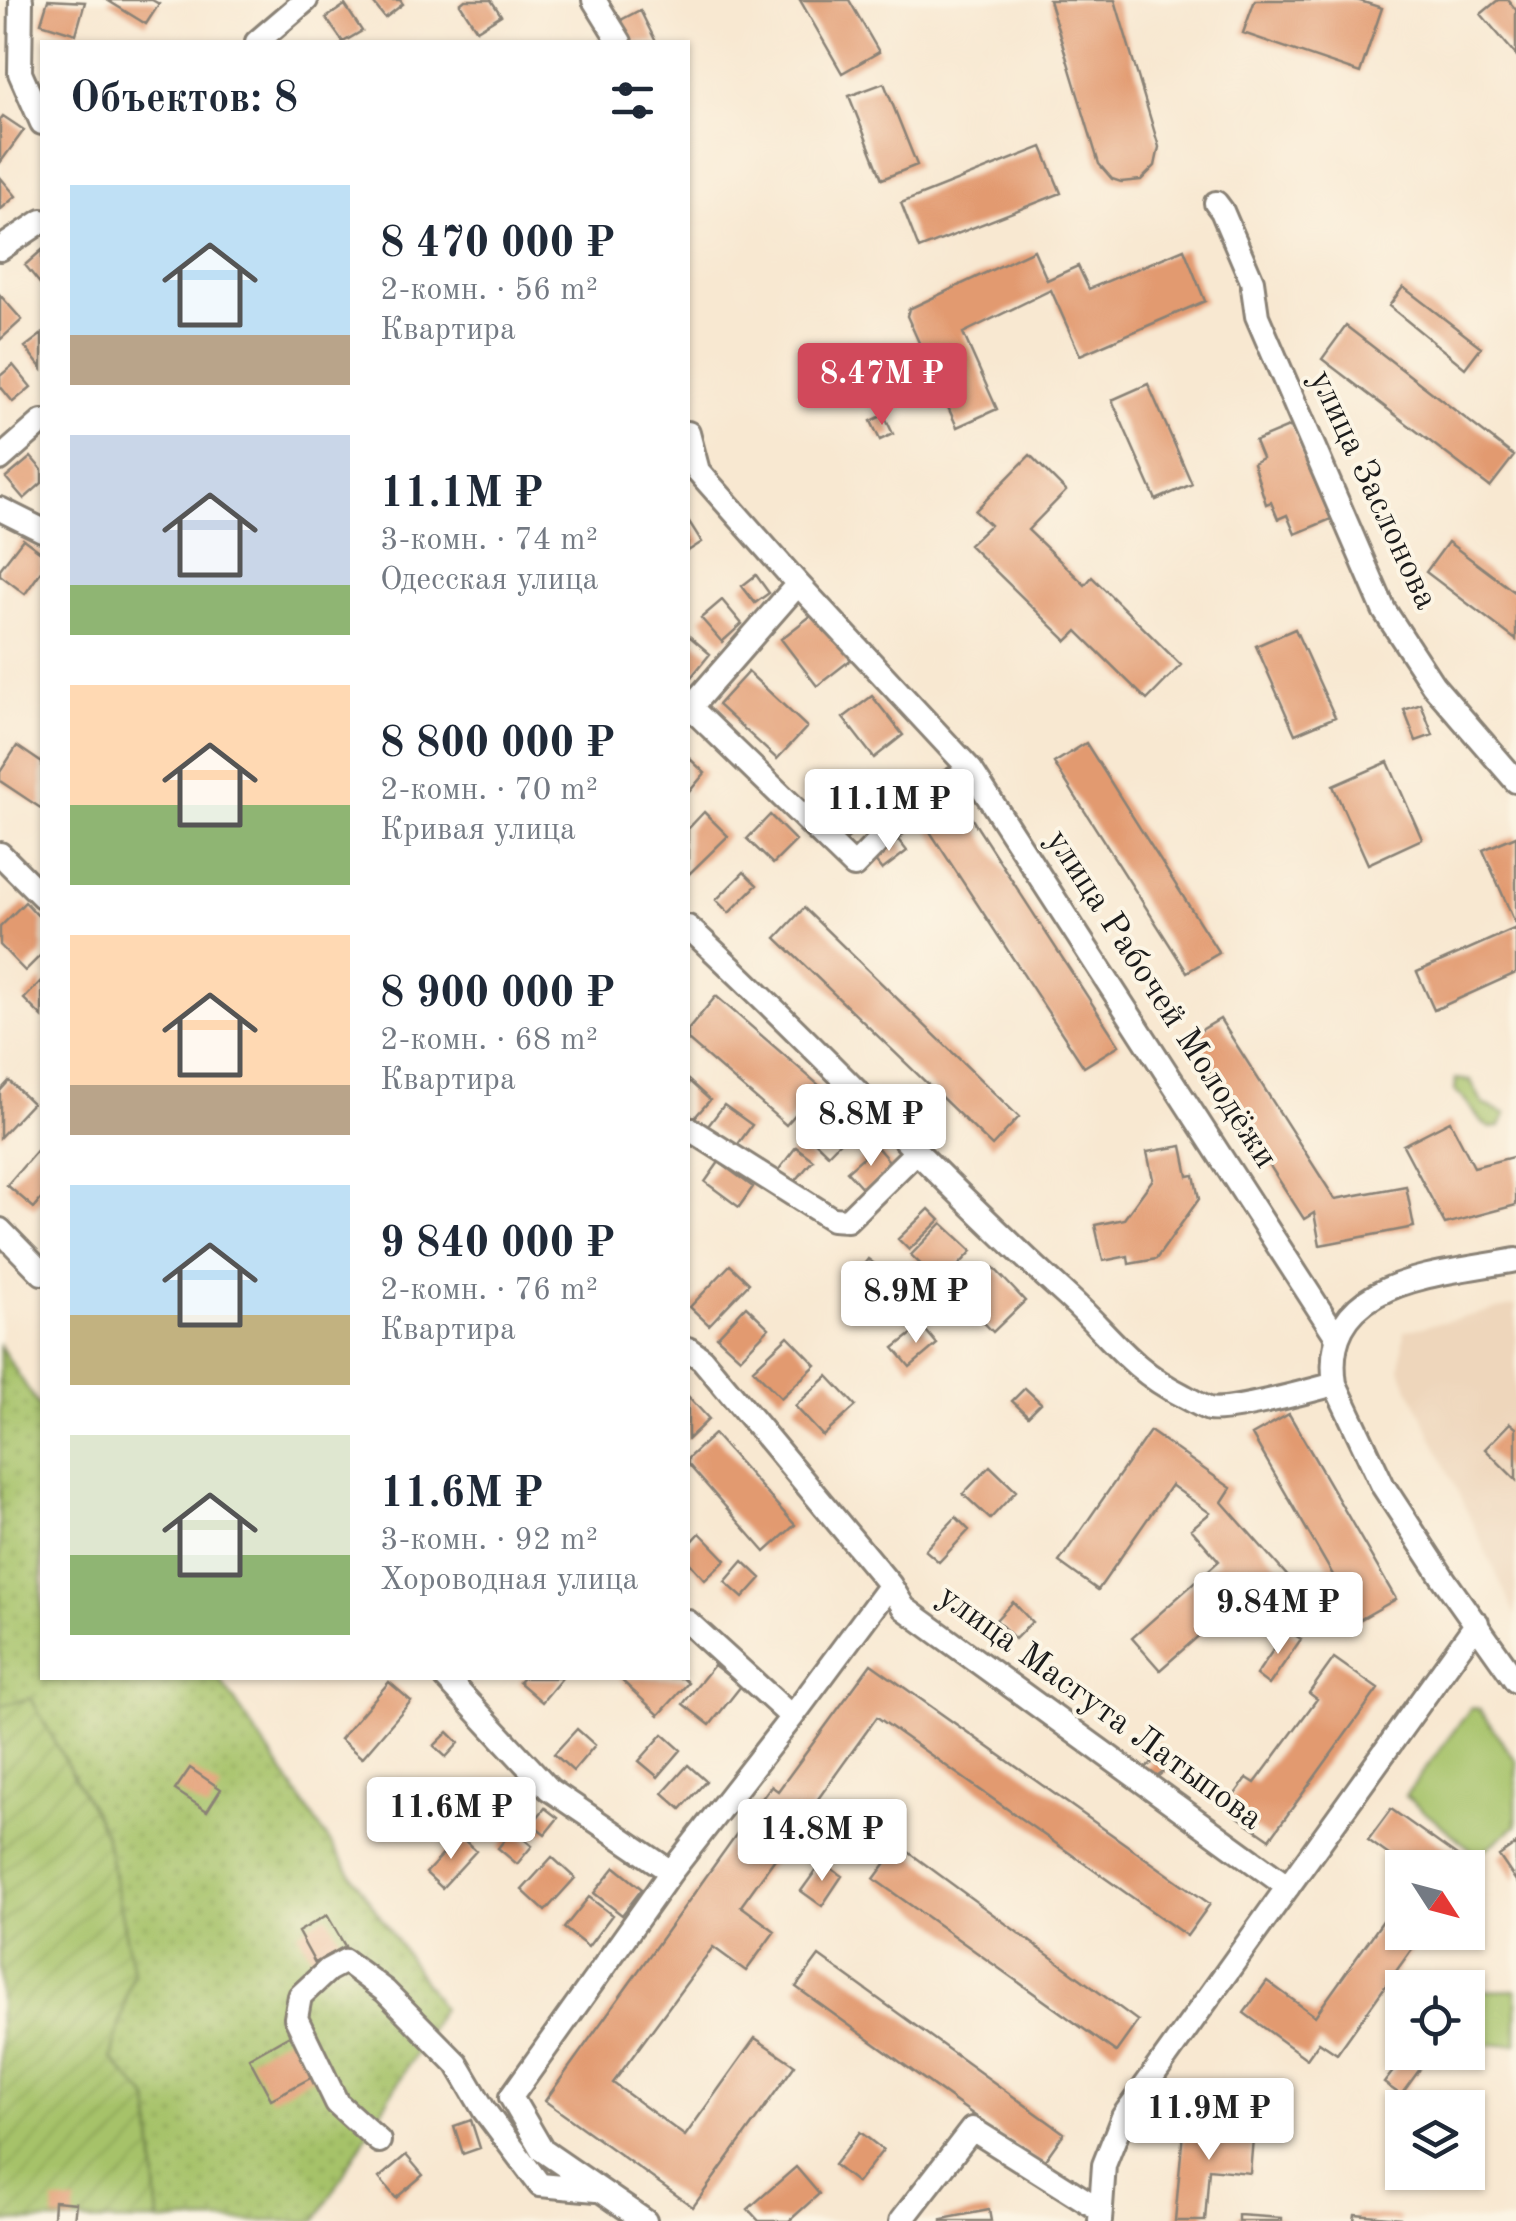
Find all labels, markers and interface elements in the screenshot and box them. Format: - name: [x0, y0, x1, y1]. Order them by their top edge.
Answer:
- icon: filters: [605, 73, 660, 128]
- text: Объектов: 8: [70, 79, 298, 121]
- text: 8 470 000 ₽: [380, 224, 615, 266]
- icon: home: [150, 225, 270, 345]
- text: 2-комн. · 56 m²: [380, 275, 598, 307]
- text: Квартира: [380, 315, 516, 347]
- pin: 8.47M ₽: [790, 343, 974, 428]
- text: 8.47M ₽: [820, 359, 944, 391]
- street label: улица Заслонова: [1302, 365, 1444, 615]
- text: 11.1M ₽: [380, 474, 543, 516]
- icon: home: [150, 475, 270, 595]
- text: 3-комн. · 74 m²: [380, 525, 598, 557]
- text: Одесская улица: [380, 565, 598, 597]
- text: 8 800 000 ₽: [380, 724, 615, 766]
- icon: home: [150, 725, 270, 845]
- pin: 11.1M ₽: [797, 769, 981, 854]
- text: 2-комн. · 70 m²: [380, 775, 598, 807]
- text: 11.1M ₽: [827, 785, 951, 817]
- text: Кривая улица: [380, 815, 576, 847]
- street label: улица Рабочей Молодёжи: [1039, 824, 1283, 1174]
- text: 8 900 000 ₽: [380, 974, 615, 1016]
- icon: home: [150, 975, 270, 1095]
- text: 2-комн. · 68 m²: [380, 1025, 598, 1057]
- text: Квартира: [380, 1065, 516, 1097]
- pin: 8.8M ₽: [790, 1084, 952, 1169]
- text: 8.8M ₽: [818, 1100, 924, 1132]
- text: 9 840 000 ₽: [380, 1224, 615, 1266]
- icon: home: [150, 1225, 270, 1345]
- pin: 8.9M ₽: [835, 1261, 997, 1346]
- text: 2-комн. · 76 m²: [380, 1275, 598, 1307]
- text: 8.9M ₽: [863, 1277, 969, 1309]
- text: Квартира: [380, 1315, 516, 1347]
- text: 11.6M ₽: [380, 1474, 543, 1516]
- icon: home: [150, 1475, 270, 1595]
- text: 3-комн. · 92 m²: [380, 1525, 598, 1557]
- text: Хороводная улица: [380, 1565, 638, 1597]
- pin: 9.84M ₽: [1186, 1572, 1370, 1657]
- street label: улица Масгута Латыпова: [931, 1579, 1269, 1837]
- text: 9.84M ₽: [1216, 1588, 1340, 1620]
- pin: 11.6M ₽: [359, 1777, 543, 1862]
- text: 11.6M ₽: [389, 1793, 513, 1825]
- pin: 14.8M ₽: [730, 1799, 914, 1884]
- text: 14.8M ₽: [760, 1815, 884, 1847]
- north arrow: [1385, 1850, 1485, 1950]
- map controls: [1385, 1850, 1485, 2190]
- button: locate: [1385, 1970, 1485, 2070]
- pin: 11.9M ₽: [1117, 2078, 1301, 2163]
- button: layers: [1385, 2090, 1485, 2190]
- text: 11.9M ₽: [1147, 2094, 1271, 2126]

